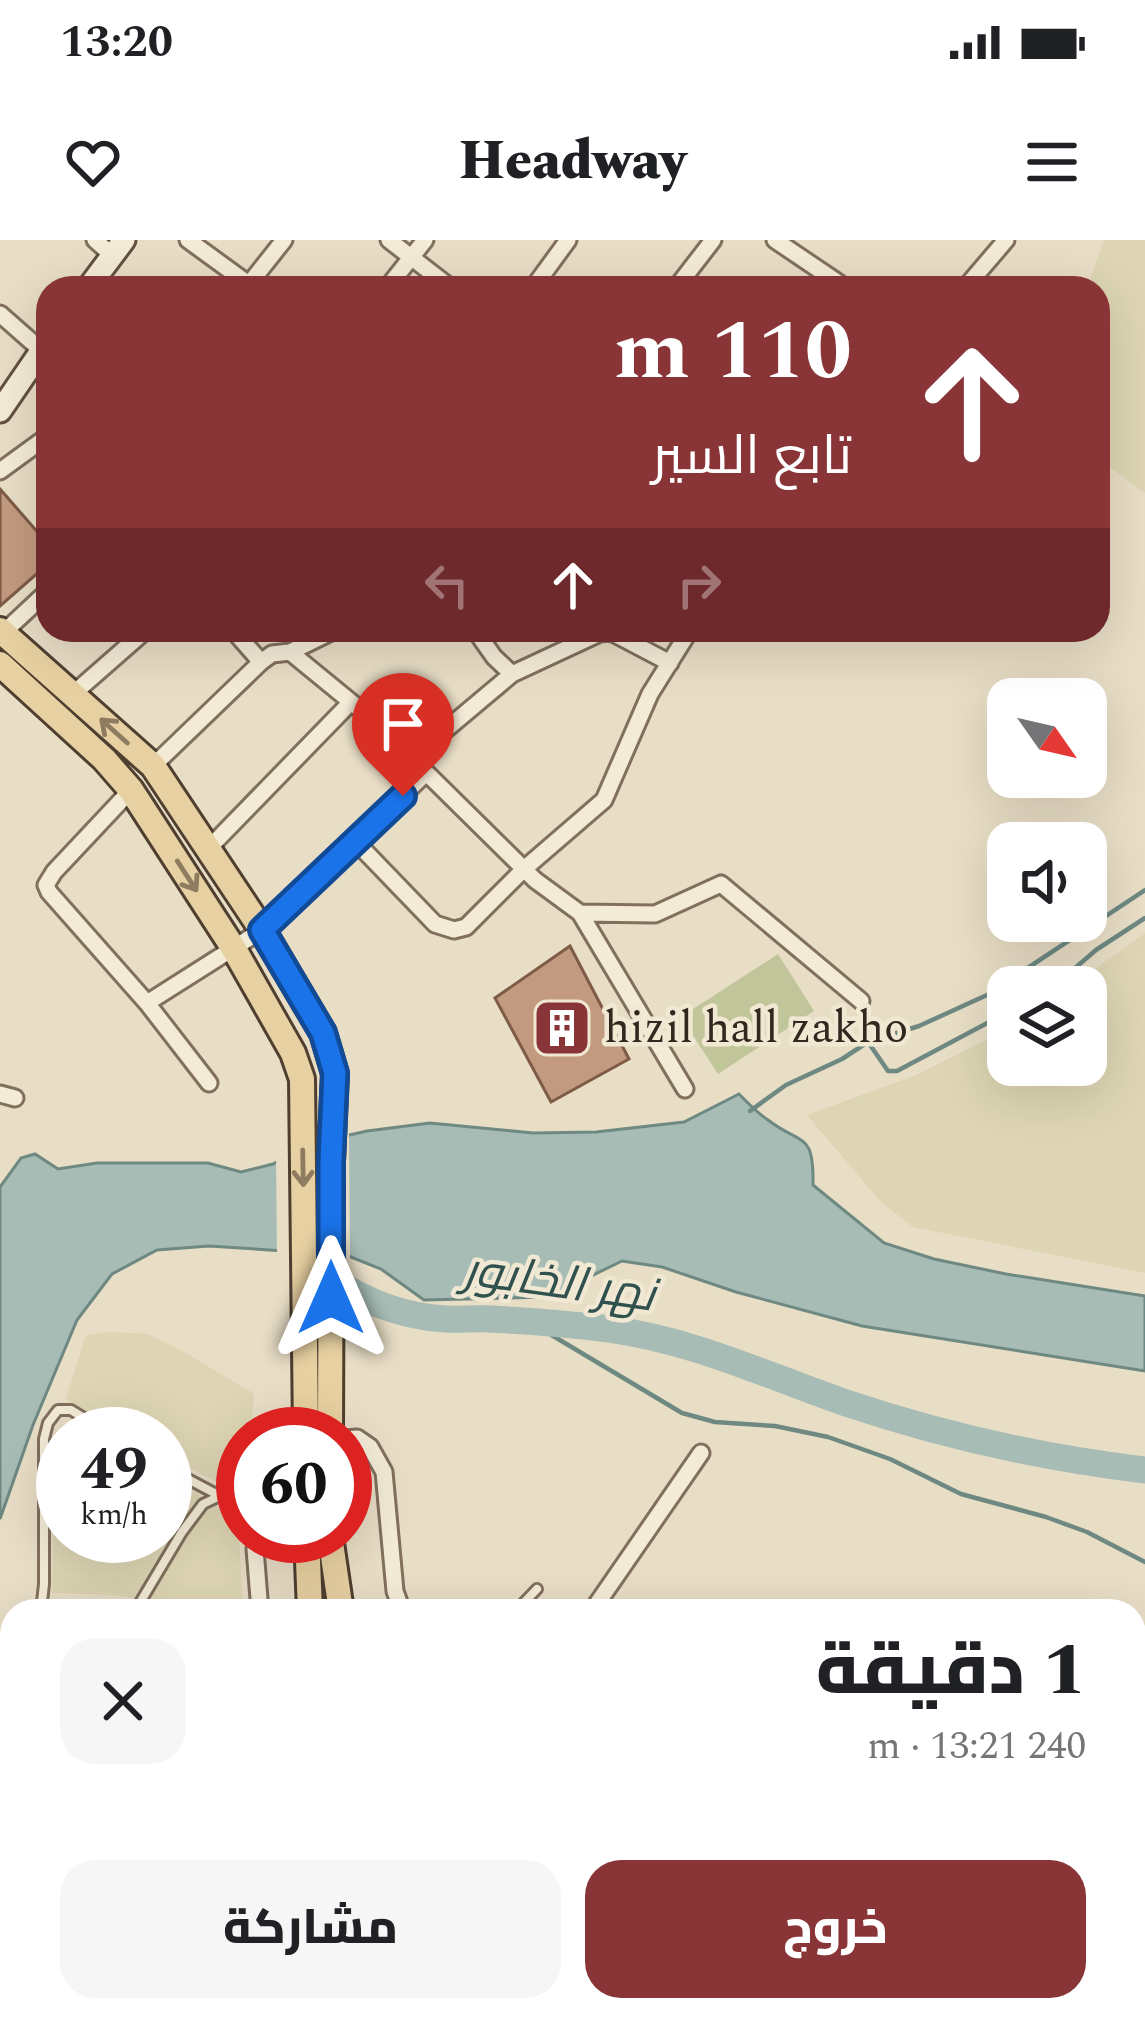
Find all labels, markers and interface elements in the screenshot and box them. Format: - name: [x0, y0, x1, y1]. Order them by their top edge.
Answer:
- text: 13:20: [60, 8, 173, 77]
- text: Headway: [459, 121, 686, 203]
- icon: heart: [60, 129, 126, 195]
- icon: menu: [1019, 129, 1085, 195]
- text: 110 m: [614, 288, 852, 416]
- icon: ahead: [894, 324, 1050, 480]
- text: تابع السير: [652, 416, 852, 498]
- icon: left: [414, 552, 480, 618]
- icon: ahead: [540, 552, 606, 618]
- icon: right: [666, 552, 732, 618]
- pin: [352, 673, 454, 796]
- north arrow: [987, 678, 1107, 798]
- map controls: [987, 678, 1107, 1086]
- icon: arrive: [370, 691, 436, 757]
- one-way arrow: [100, 718, 130, 745]
- button: sound: [987, 822, 1107, 942]
- one-way arrow: [174, 859, 199, 893]
- button: layers: [987, 966, 1107, 1086]
- place label: hizil hall zakho: [604, 994, 908, 1063]
- building icon: hizil hall zakho: [531, 997, 593, 1059]
- one-way arrow: [291, 1148, 314, 1187]
- water label: نهر الخابور: [454, 1233, 665, 1333]
- position arrow: [268, 1235, 394, 1361]
- speed limit sign: 60: [216, 1407, 372, 1563]
- text: 49: [80, 1424, 148, 1516]
- text: km/h: [80, 1492, 148, 1538]
- text: 1 دقيقة: [816, 1617, 1086, 1726]
- button: close: [60, 1638, 186, 1764]
- text: 240 m · 13:21: [867, 1717, 1086, 1776]
- button: مشاركة: [60, 1860, 561, 1998]
- button: خروج: [585, 1860, 1086, 1998]

